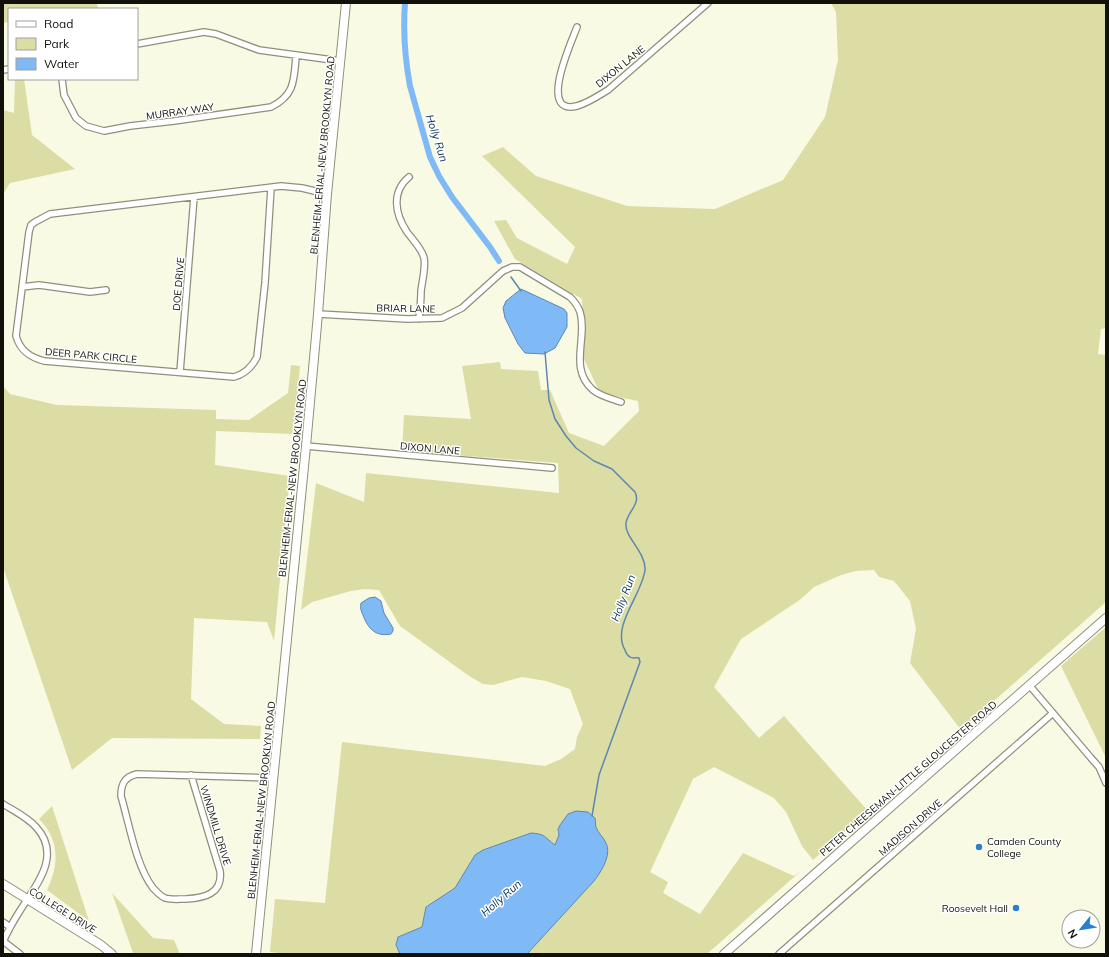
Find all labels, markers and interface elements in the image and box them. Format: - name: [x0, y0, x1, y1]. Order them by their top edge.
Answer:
- legend: [8, 8, 138, 80]
- text: Road: [44, 16, 73, 31]
- text: Park: [44, 36, 70, 51]
- street label: DIXON LANE: [593, 42, 648, 90]
- street label: BLENHEIM-ERIAL-NEW BROOKLYN ROAD: [307, 55, 338, 255]
- text: Water: [44, 56, 80, 71]
- street label: MURRAY WAY: [145, 100, 216, 123]
- water label: Holly Run: [423, 113, 451, 163]
- street label: DOE DRIVE: [170, 257, 187, 311]
- street label: BRIAR LANE: [376, 301, 436, 316]
- street label: DEER PARK CIRCLE: [44, 345, 138, 366]
- street label: BLENHEIM-ERIAL-NEW BROOKLYN ROAD: [276, 378, 309, 578]
- street label: DIXON LANE: [399, 439, 461, 458]
- water label: Holly Run: [608, 573, 638, 623]
- street label: PETER CHEESEMAN-LITTLE GLOUCESTER ROAD: [817, 698, 1000, 859]
- street label: BLENHEIM-ERIAL-NEW BROOKLYN ROAD: [245, 700, 278, 900]
- street label: WINDMILL DRIVE: [197, 783, 234, 867]
- street label: MADISON DRIVE: [876, 796, 945, 858]
- place label: Camden County College: [987, 835, 1062, 860]
- marker: Camden County College: [974, 842, 984, 852]
- water label: Holly Run: [478, 877, 524, 919]
- street label: COLLEGE DRIVE: [27, 885, 99, 936]
- place label: Roosevelt Hall: [942, 902, 1008, 915]
- marker: Roosevelt Hall: [1011, 903, 1021, 913]
- north arrow: [1061, 909, 1101, 949]
- text: N: [1064, 927, 1080, 941]

